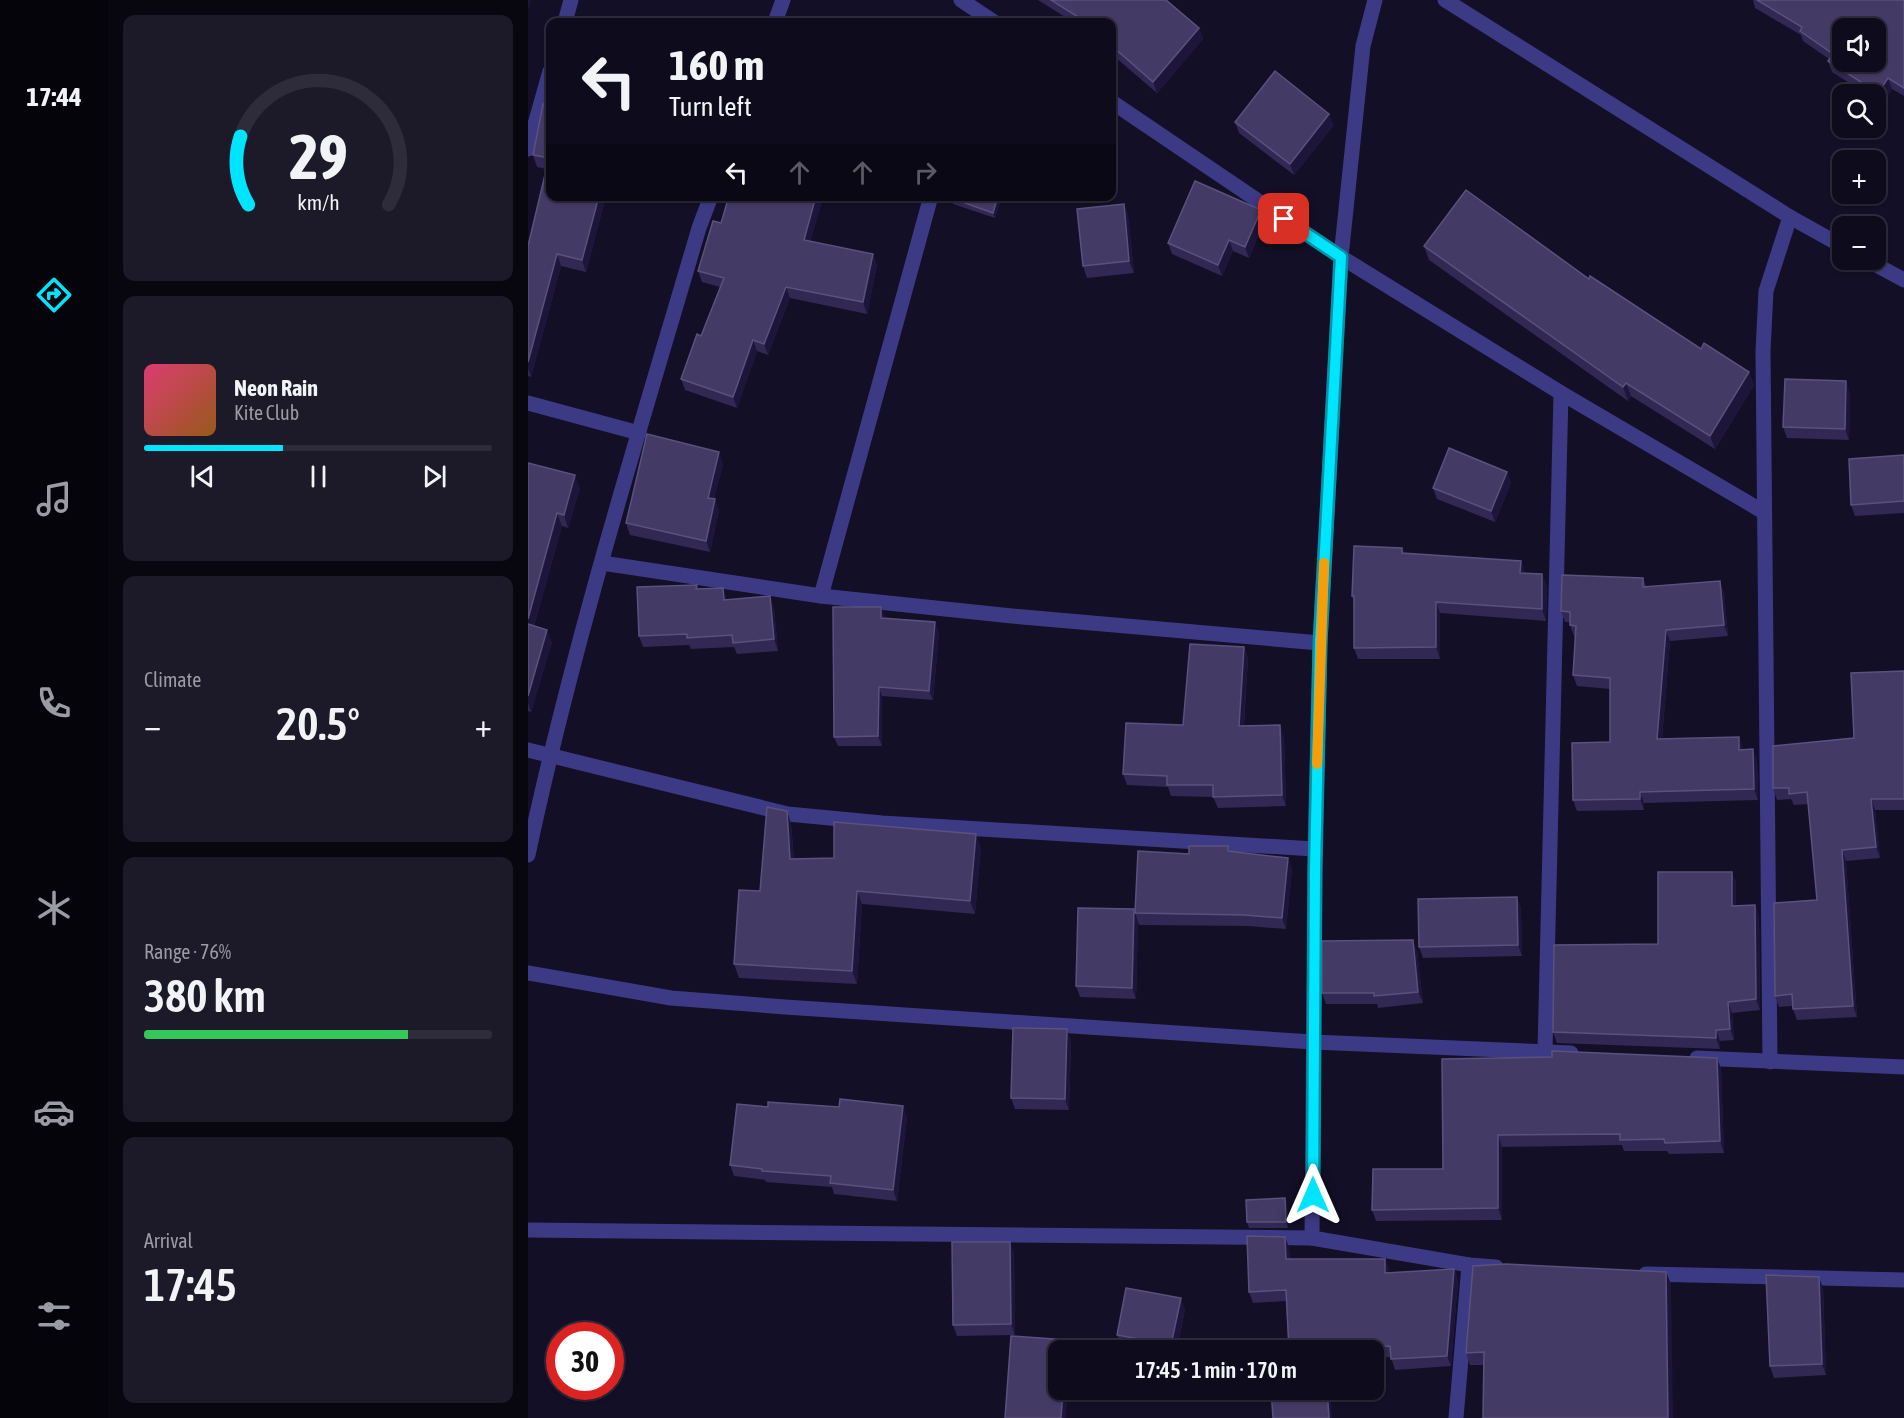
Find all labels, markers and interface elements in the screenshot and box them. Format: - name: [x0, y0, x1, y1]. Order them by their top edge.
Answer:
- map controls: [1832, 18, 1886, 270]
- button: sound: [1832, 18, 1886, 72]
- text: 160 m: [669, 41, 764, 89]
- icon: left: [570, 42, 648, 120]
- text: 17:44: [26, 81, 82, 112]
- button: search: [1832, 84, 1886, 138]
- text: Turn left: [669, 91, 752, 122]
- text: 29: [289, 121, 347, 192]
- button: +: [1832, 150, 1886, 204]
- icon: left: [720, 156, 753, 189]
- icon: ahead: [783, 156, 816, 189]
- icon: ahead: [846, 156, 879, 189]
- icon: right: [909, 156, 942, 189]
- text: km/h: [297, 190, 339, 215]
- pin: [1258, 193, 1309, 244]
- icon: arrive: [1267, 202, 1300, 235]
- button: −: [1832, 216, 1886, 270]
- icon: directions: [33, 274, 75, 316]
- text: Neon Rain: [234, 375, 318, 401]
- text: Kite Club: [234, 401, 299, 424]
- icon: previous: [186, 460, 219, 493]
- icon: pause: [302, 460, 335, 493]
- icon: next: [418, 460, 451, 493]
- icon: music: [33, 478, 75, 520]
- text: Climate: [144, 668, 201, 691]
- icon: phone: [33, 682, 75, 724]
- text: 20.5°: [276, 698, 360, 750]
- text: −: [144, 706, 161, 744]
- text: +: [475, 706, 492, 744]
- icon: climate: [33, 887, 75, 929]
- text: Range · 76%: [144, 940, 231, 963]
- text: 380 km: [144, 970, 266, 1022]
- icon: car: [33, 1091, 75, 1133]
- position arrow: [1281, 1163, 1345, 1227]
- text: Arrival: [144, 1229, 193, 1252]
- text: 17:45: [144, 1259, 237, 1311]
- icon: filters: [33, 1295, 75, 1337]
- speed limit sign: 30: [546, 1322, 624, 1400]
- text: 17:45 · 1 min · 170 m: [1135, 1357, 1297, 1383]

